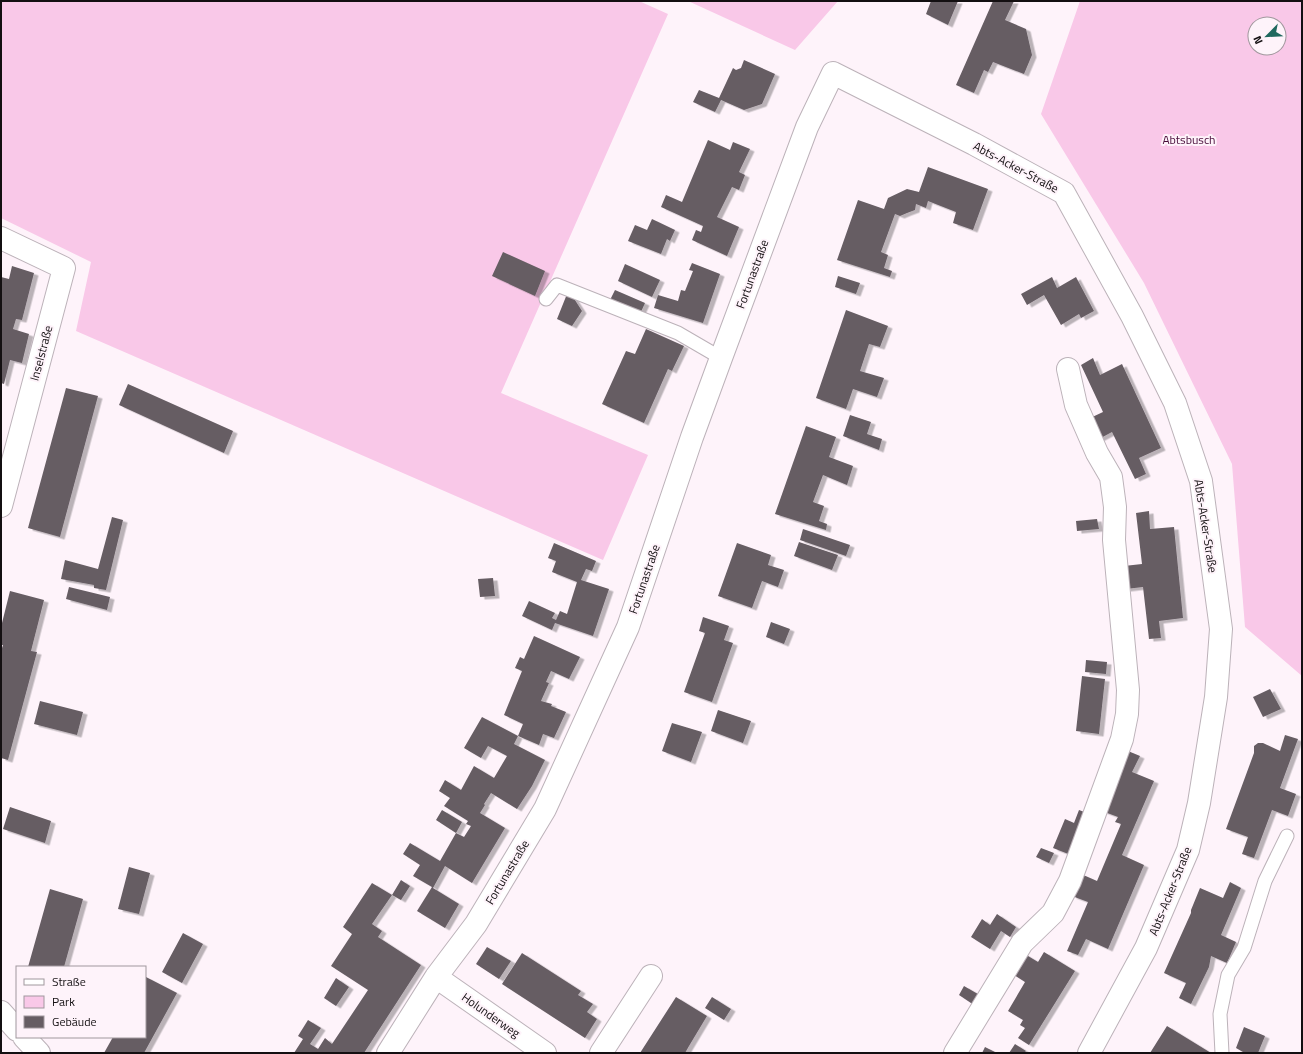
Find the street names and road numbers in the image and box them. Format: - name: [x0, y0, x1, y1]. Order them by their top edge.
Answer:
- street label: Abts-Acker-Straße: [970, 136, 1062, 198]
- street label: Fortunastraße: [731, 237, 773, 311]
- street label: Inselstraße: [24, 323, 58, 383]
- street label: Abts-Acker-Straße: [1189, 478, 1223, 574]
- street label: Fortunastraße: [623, 542, 665, 616]
- street label: Fortunastraße: [480, 836, 534, 908]
- street label: Abts-Acker-Straße: [1144, 844, 1196, 938]
- street label: Holunderweg: [458, 988, 524, 1042]

